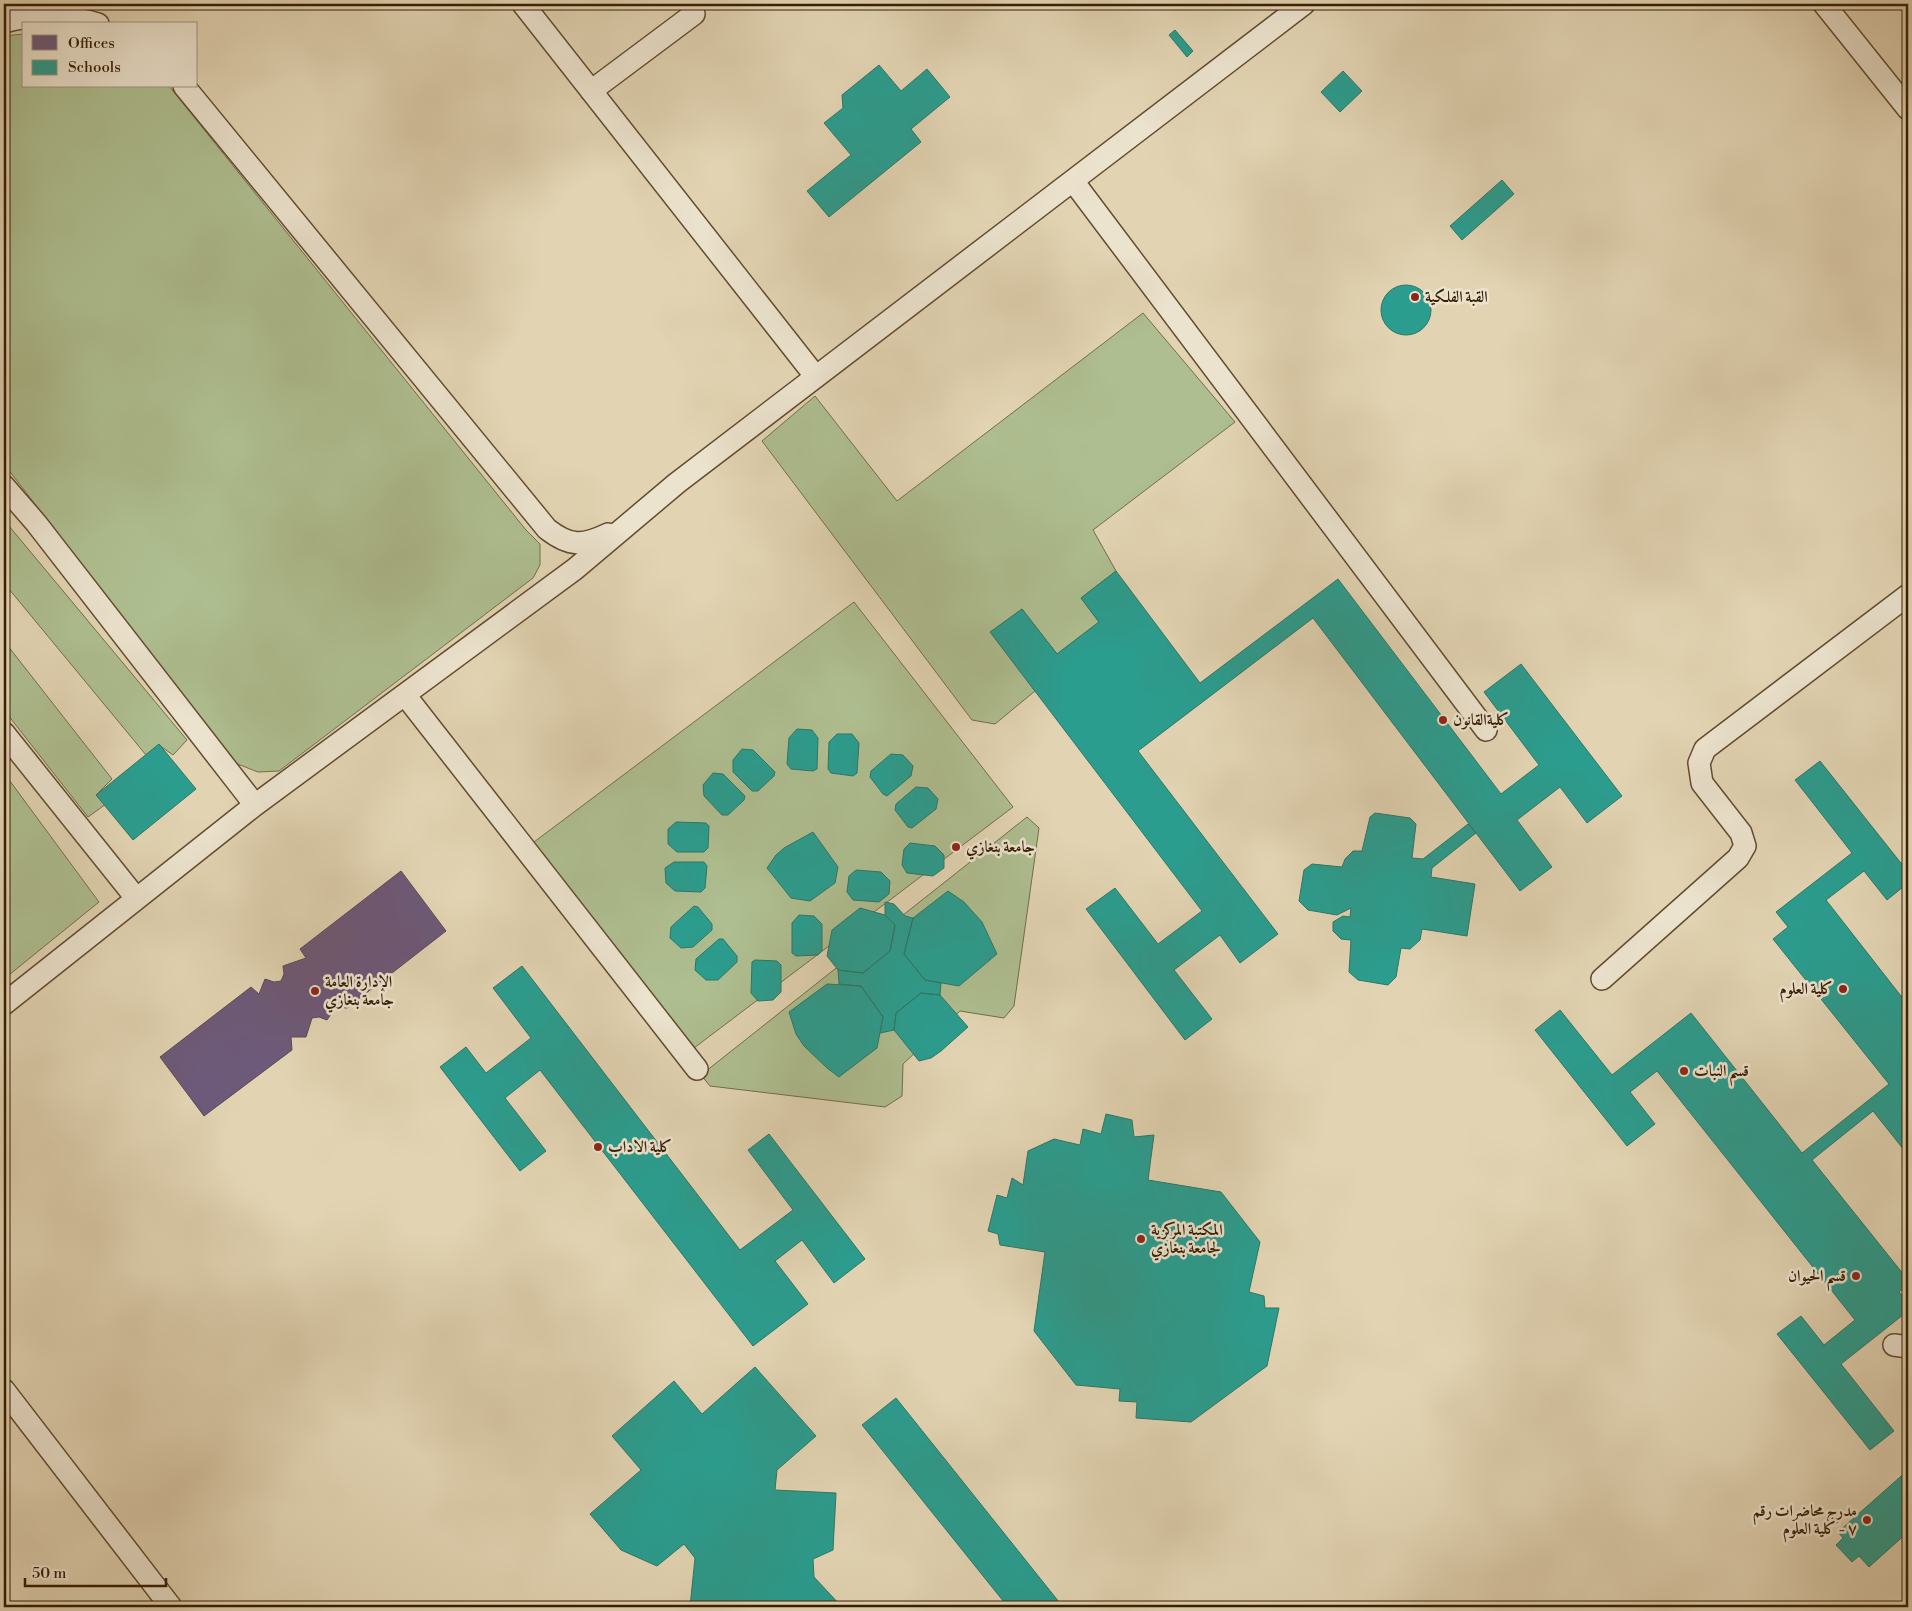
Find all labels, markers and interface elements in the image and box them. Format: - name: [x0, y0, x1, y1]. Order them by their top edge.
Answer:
- legend: [22, 22, 198, 88]
- text: Offices: [68, 34, 115, 53]
- text: Schools: [68, 58, 121, 77]
- place label: القبة الفلكية: [1425, 287, 1488, 307]
- marker: القبة الفلكية: [1409, 291, 1421, 303]
- place label: كليةالقانون: [1453, 710, 1509, 730]
- marker: كليةالقانون: [1437, 714, 1449, 726]
- place label: جامعة بنغازي: [966, 837, 1035, 860]
- marker: جامعة بنغازي: [950, 841, 962, 853]
- place label: الإدارة العامة جامعة بنغازي: [325, 972, 394, 1013]
- place label: كلية العلوم: [1779, 979, 1833, 1003]
- marker: كلية العلوم: [1837, 983, 1849, 995]
- marker: الإدارة العامة جامعة بنغازي: [309, 985, 321, 997]
- place label: قسم النبات: [1694, 1061, 1749, 1087]
- marker: قسم النبات: [1678, 1065, 1690, 1077]
- place label: كلية الاداب: [608, 1137, 672, 1157]
- marker: كلية الاداب: [592, 1141, 604, 1153]
- place label: المكتبة المركزية لجامعة بنغازي: [1151, 1220, 1223, 1261]
- marker: المكتبة المركزية لجامعة بنغازي: [1135, 1233, 1147, 1245]
- place label: قسم الحيوان: [1788, 1266, 1846, 1292]
- marker: قسم الحيوان: [1850, 1270, 1862, 1282]
- place label: مدرج محاضرات رقم ٧ - كلية العلوم: [1753, 1501, 1857, 1543]
- marker: مدرج محاضرات رقم ٧ - كلية العلوم: [1861, 1514, 1873, 1526]
- scale bar: [25, 1556, 166, 1588]
- text: 50 m: [32, 1564, 66, 1583]

